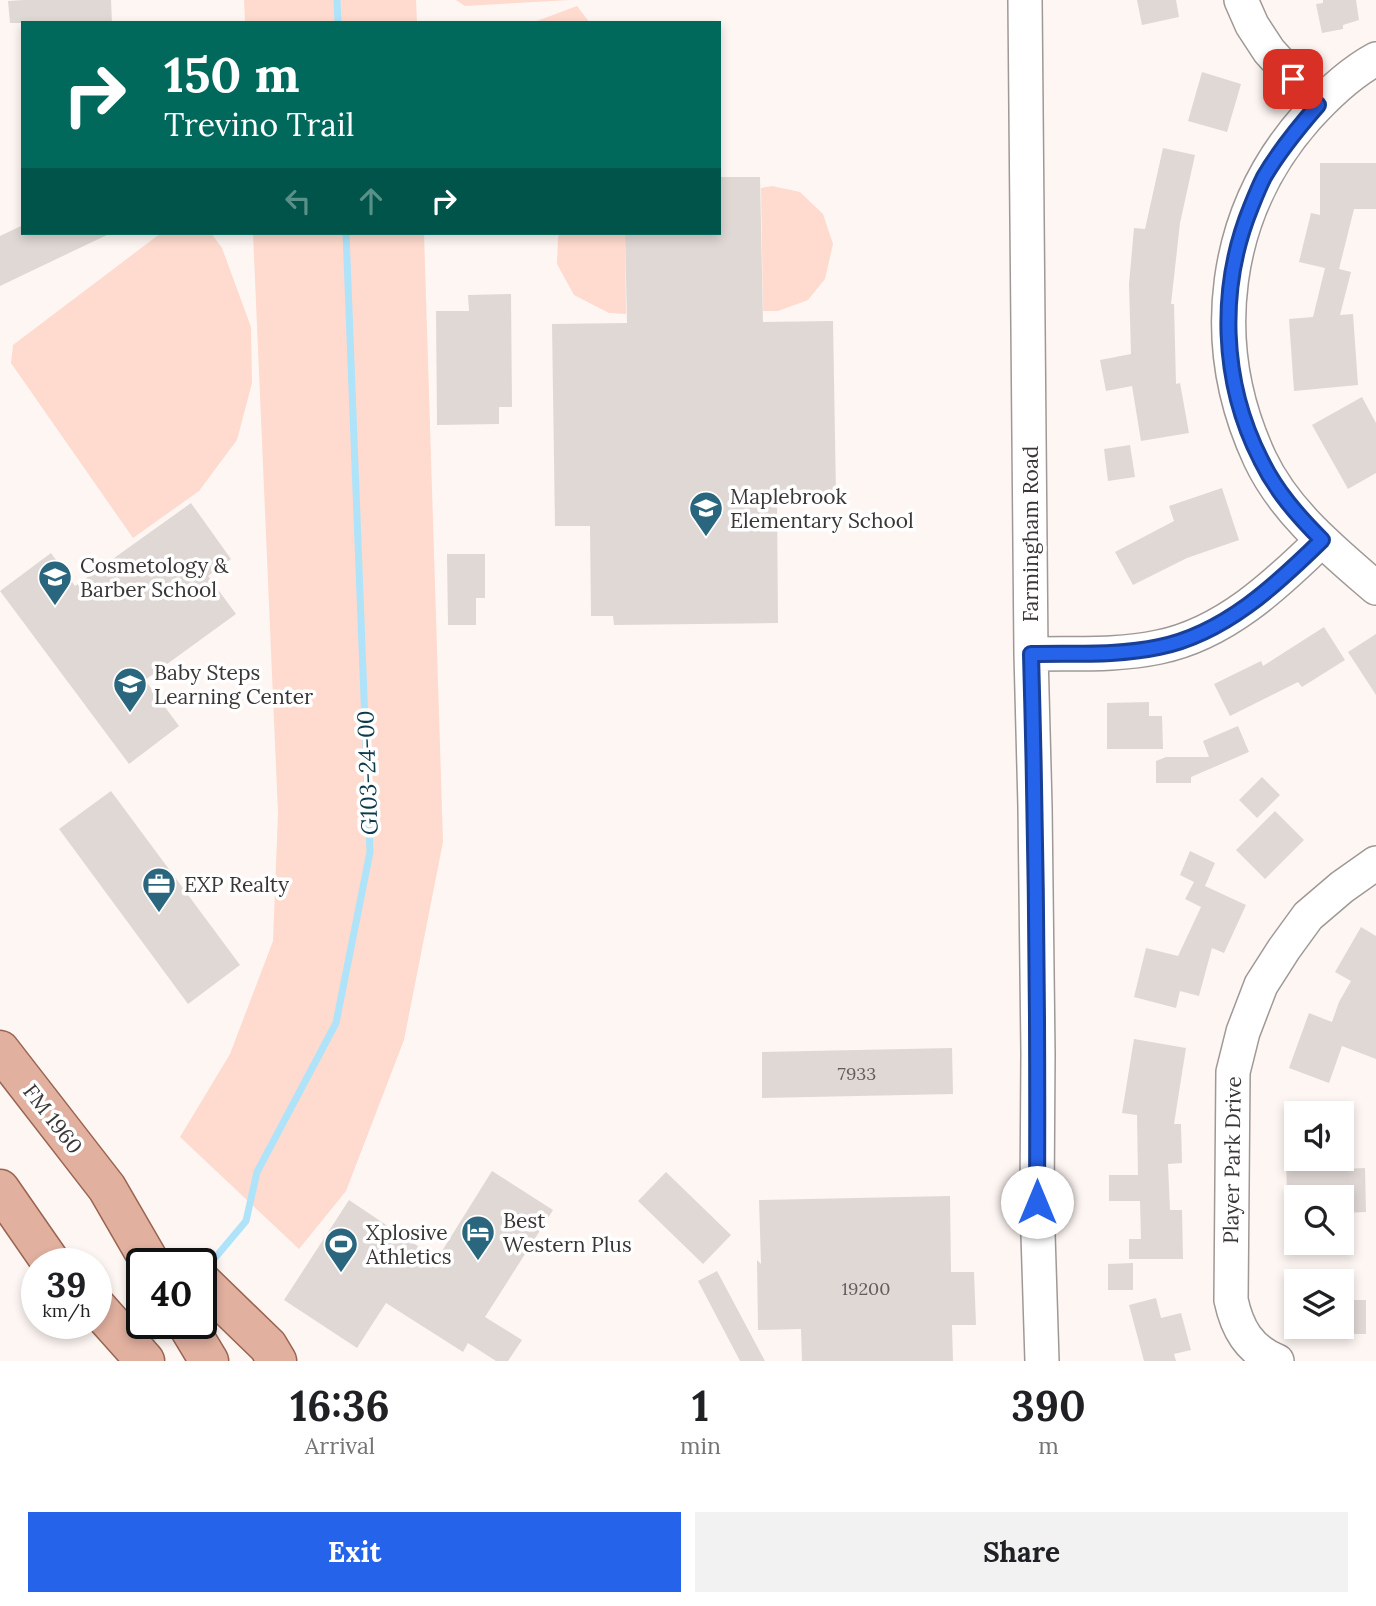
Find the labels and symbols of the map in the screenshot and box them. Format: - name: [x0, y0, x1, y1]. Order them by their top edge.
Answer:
- pin: [1263, 49, 1323, 109]
- street label: Farmingham Road: [1017, 446, 1044, 622]
- place label: Maplebrook Elementary School: [730, 483, 914, 534]
- school or university icon: Maplebrook Elementary School: [687, 489, 725, 538]
- place label: Cosmetology & Barber School: [80, 552, 229, 603]
- school or university icon: Cosmetology & Barber School: [36, 558, 74, 607]
- place label: Baby Steps Learning Center: [154, 659, 313, 710]
- school or university icon: Baby Steps Learning Center: [111, 665, 149, 714]
- water label: G103-24-00: [350, 710, 384, 836]
- office icon: EXP Realty: [140, 865, 178, 914]
- place label: EXP Realty: [184, 871, 289, 898]
- house number: 7933: [838, 1062, 876, 1085]
- street label: Player Park Drive: [1217, 1076, 1247, 1244]
- street label: FM 1960: [17, 1079, 89, 1159]
- position arrow: [1000, 1165, 1074, 1239]
- place label: Best Western Plus: [503, 1207, 632, 1258]
- hotel icon: Best Western Plus: [459, 1213, 497, 1262]
- place label: Xplosive Athletics: [365, 1219, 452, 1270]
- sports icon: Xplosive Athletics: [322, 1225, 360, 1274]
- speed limit sign: 40: [126, 1248, 217, 1339]
- house number: 19200: [842, 1277, 890, 1300]

